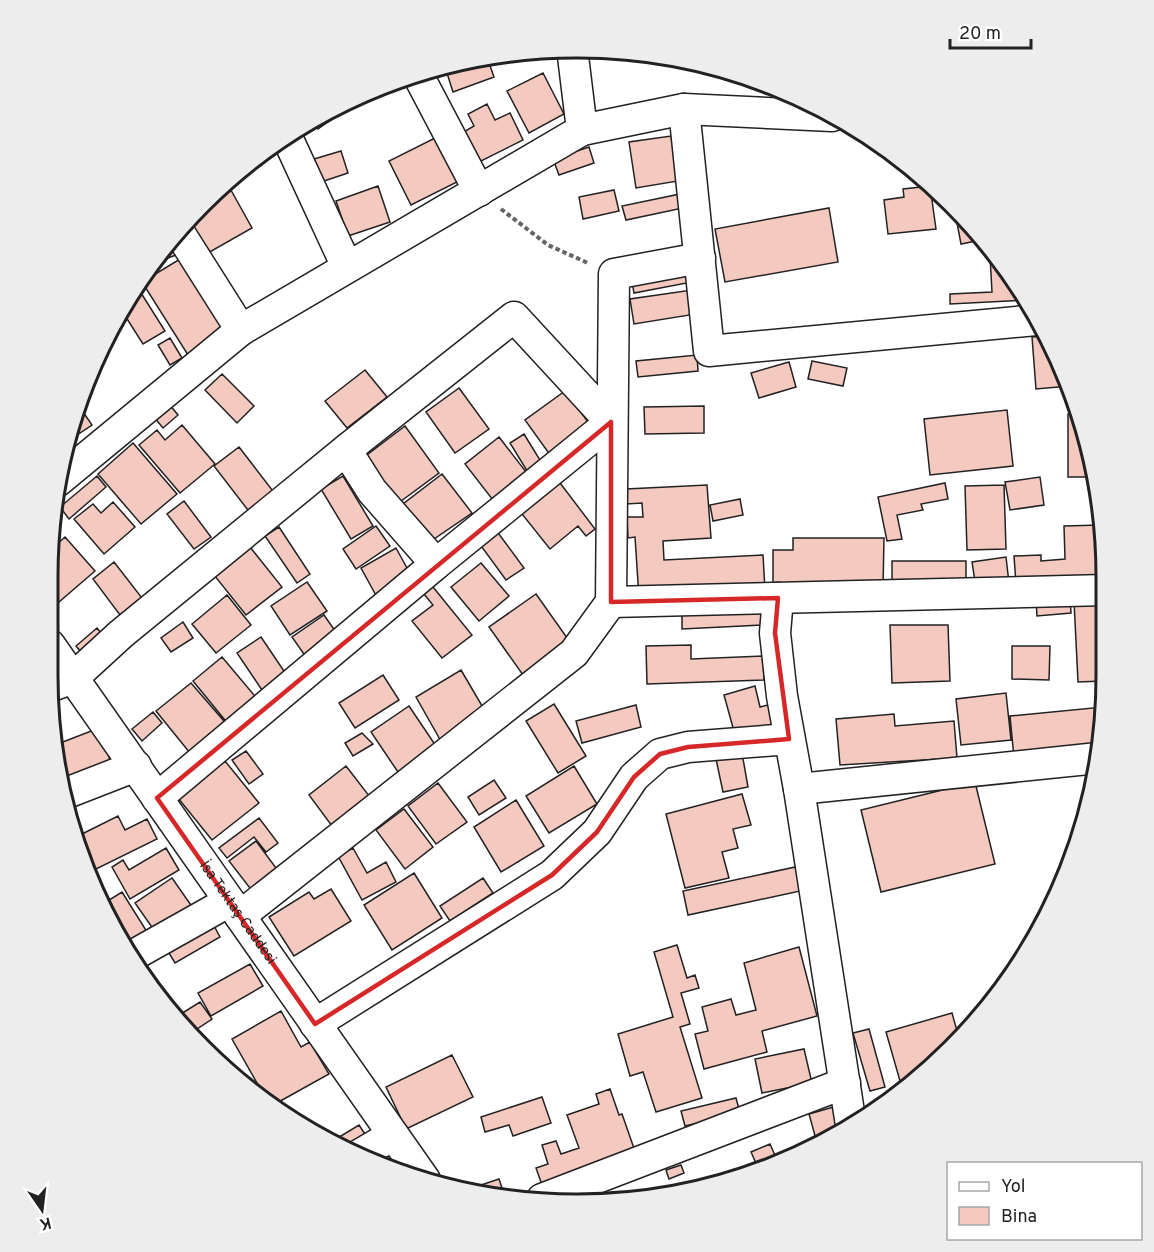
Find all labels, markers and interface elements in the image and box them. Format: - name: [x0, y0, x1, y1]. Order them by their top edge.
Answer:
- scale bar: [950, 12, 1031, 50]
- text: 20 m: [959, 23, 1001, 46]
- street label: İsa Tektaş Caddesi: [195, 857, 281, 968]
- legend: [947, 1162, 1142, 1240]
- text: Yol: [1001, 1176, 1026, 1199]
- north arrow: [12, 1180, 72, 1240]
- text: Bina: [1001, 1206, 1037, 1229]
- text: K: [37, 1212, 53, 1234]

